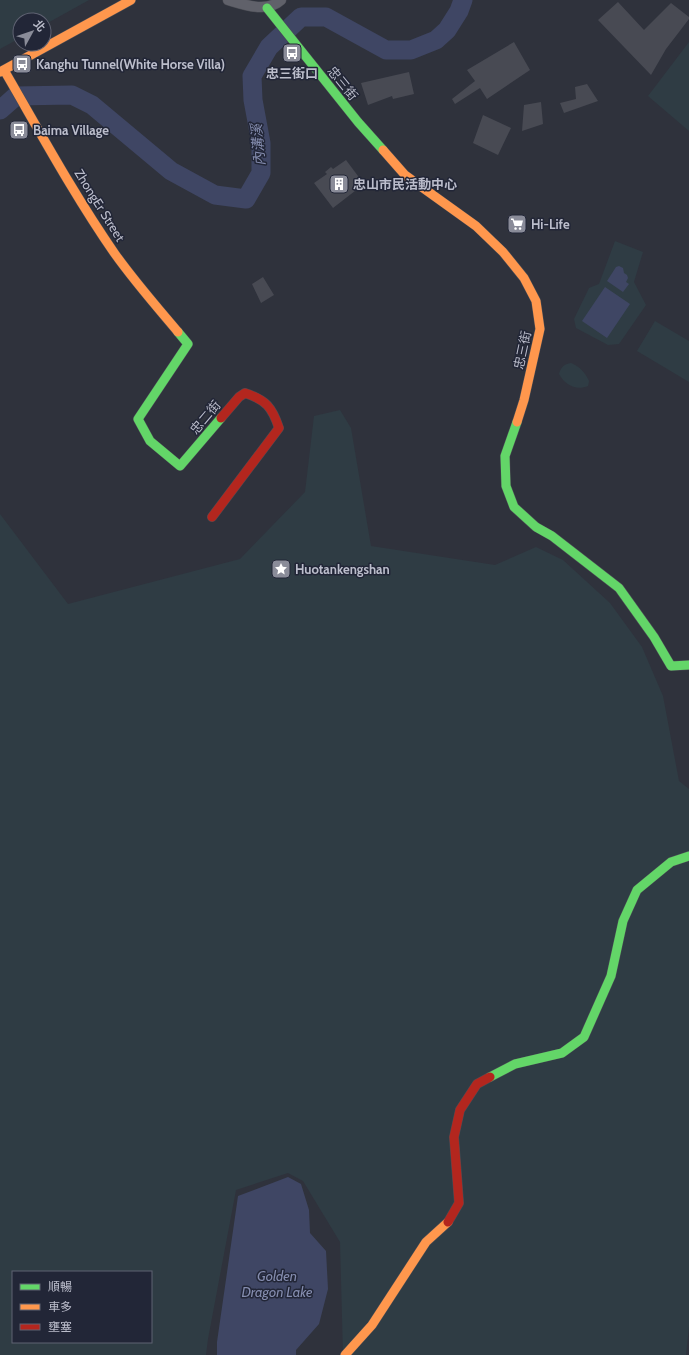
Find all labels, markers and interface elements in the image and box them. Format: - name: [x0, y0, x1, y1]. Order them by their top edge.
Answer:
- north arrow: [12, 12, 52, 52]
- text: 北: [31, 17, 49, 34]
- bus stop icon: 忠三街口: [281, 42, 303, 64]
- bus stop icon: Kanghu Tunnel(White Horse Villa): [11, 53, 33, 75]
- place label: Kanghu Tunnel(White Horse Villa): [36, 56, 225, 72]
- street label: 忠三街: [325, 63, 361, 103]
- place label: 忠三街口: [266, 65, 318, 81]
- bus stop icon: Baima Village: [8, 119, 30, 141]
- water label: 內溝溪: [247, 121, 269, 167]
- place label: Baima Village: [33, 122, 109, 138]
- street label: ZhongEr Street: [71, 166, 129, 245]
- building icon: 忠山市民活動中心: [328, 173, 350, 195]
- place label: 忠山市民活動中心: [353, 176, 457, 192]
- supermarket icon: Hi-Life: [506, 213, 528, 235]
- place label: Hi-Life: [531, 216, 570, 232]
- street label: 忠三街: [510, 329, 534, 371]
- street label: 忠二街: [186, 397, 224, 437]
- place icon: Huotankengshan: [270, 558, 292, 580]
- place label: Huotankengshan: [295, 561, 390, 577]
- water label: Golden Dragon Lake: [241, 1267, 313, 1301]
- legend: [12, 1271, 152, 1343]
- text: 順暢: [48, 1279, 72, 1294]
- text: 車多: [48, 1299, 72, 1314]
- text: 壅塞: [48, 1319, 72, 1334]

